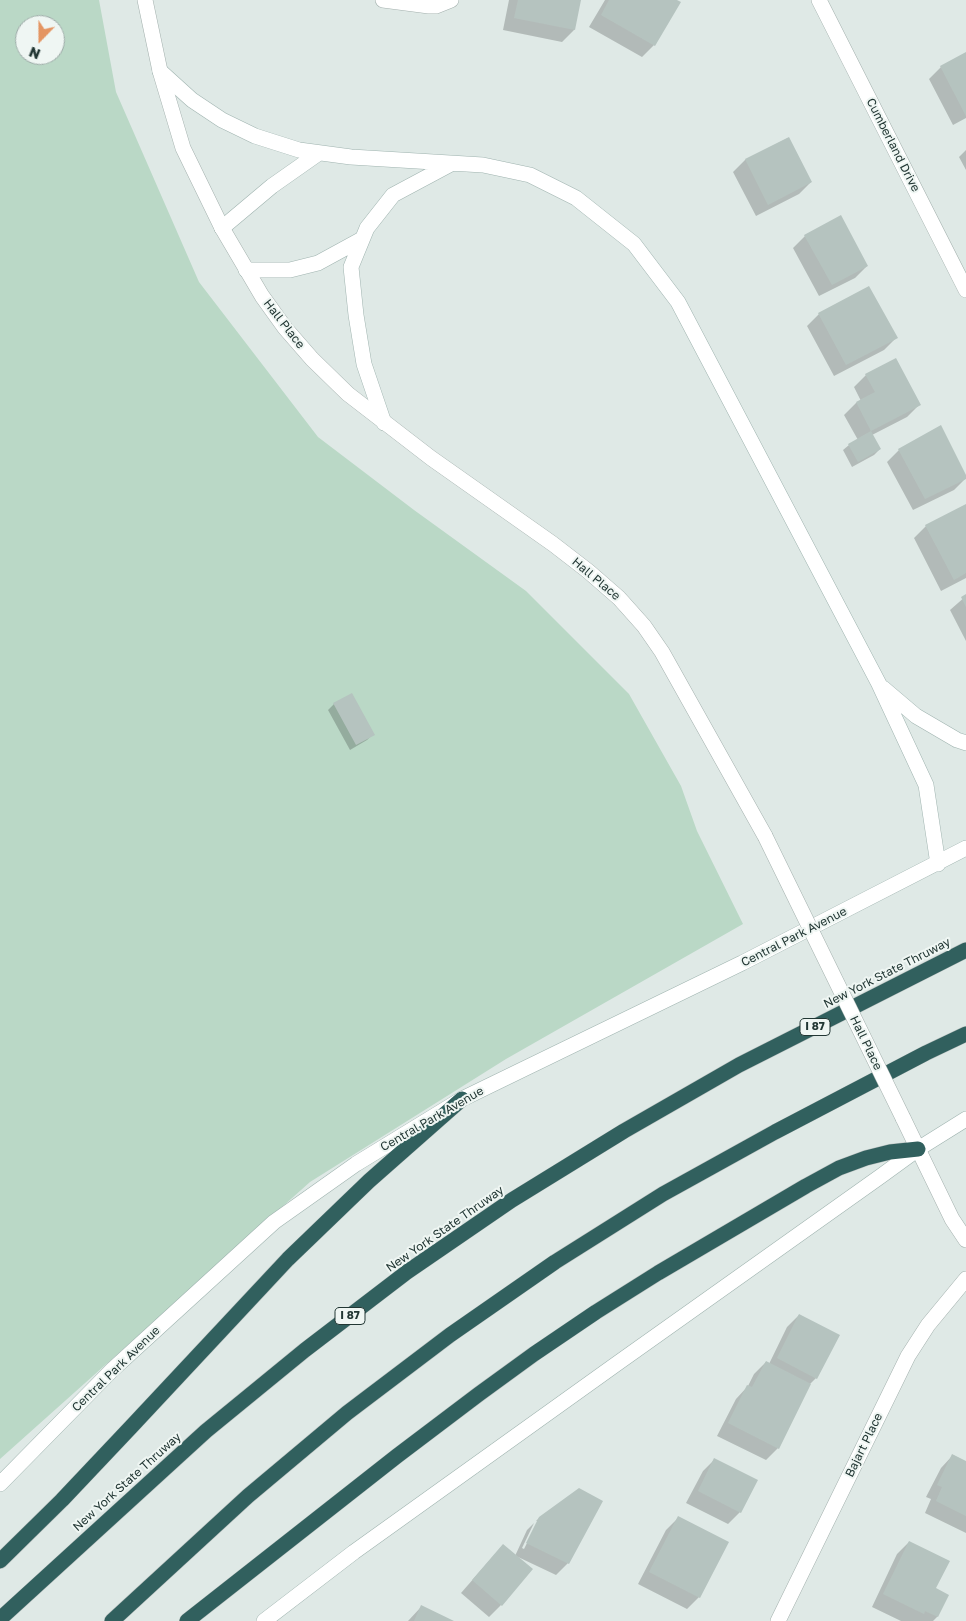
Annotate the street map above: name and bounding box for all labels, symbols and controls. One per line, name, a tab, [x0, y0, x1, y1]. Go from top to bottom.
north arrow	[15, 15, 65, 65]
text: N	[26, 44, 43, 63]
street label: Cumberland Drive	[863, 96, 923, 194]
street label: Hall Place	[260, 296, 308, 352]
street label: Hall Place	[569, 555, 623, 603]
street label: Central Park Avenue	[739, 904, 849, 970]
street label: New York State Thruway	[821, 935, 953, 1011]
street label: Hall Place	[847, 1014, 885, 1072]
road number: I 87	[800, 1019, 830, 1036]
street label: Central Park Avenue	[378, 1084, 486, 1154]
street label: New York State Thruway	[383, 1183, 507, 1275]
road number: I 87	[335, 1308, 365, 1324]
street label: Central Park Avenue	[69, 1323, 163, 1415]
street label: Bajart Place	[842, 1411, 886, 1479]
street label: New York State Thruway	[70, 1430, 184, 1534]

